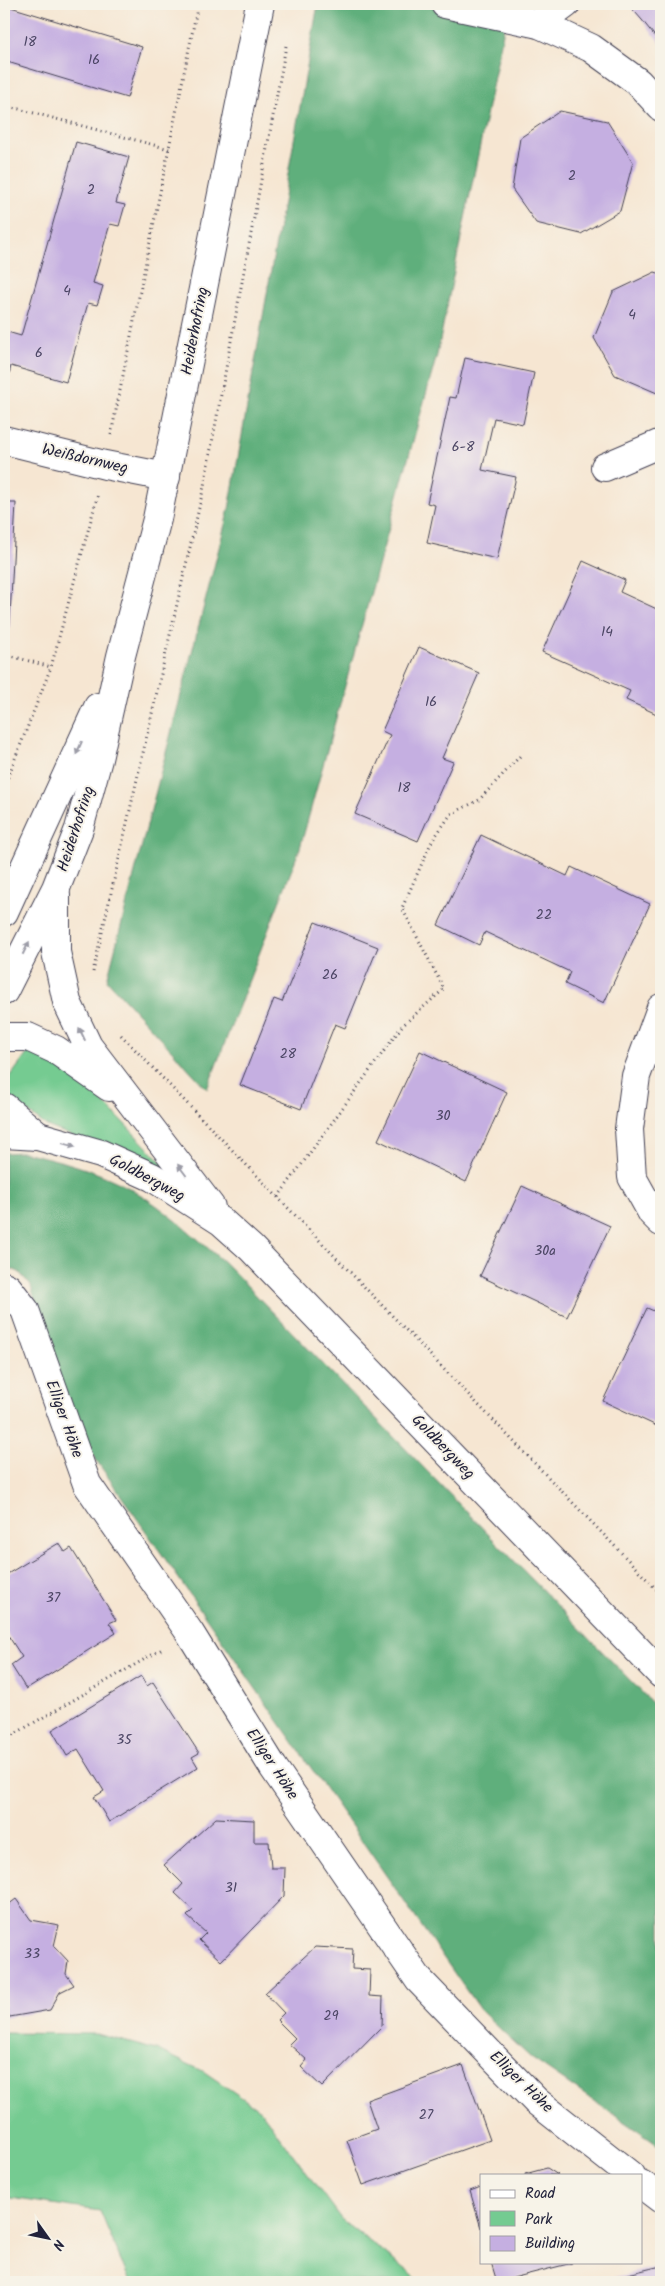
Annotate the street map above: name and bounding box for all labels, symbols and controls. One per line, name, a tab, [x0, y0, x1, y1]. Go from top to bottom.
house number: 18	[24, 31, 37, 53]
house number: 16	[88, 49, 100, 71]
house number: 2	[568, 165, 576, 187]
house number: 2	[87, 179, 95, 201]
house number: 4	[63, 280, 71, 302]
street label: Heiderhofring	[174, 285, 216, 377]
house number: 4	[628, 304, 636, 326]
house number: 6	[35, 342, 43, 364]
house number: 6-8	[452, 436, 475, 458]
street label: Weißdornweg	[40, 437, 130, 481]
house number: 14	[601, 621, 613, 643]
house number: 16	[425, 691, 437, 713]
one-way arrow	[75, 741, 83, 755]
house number: 18	[398, 777, 411, 799]
street label: Heiderhofring	[50, 783, 102, 875]
house number: 22	[536, 904, 552, 926]
one-way arrow	[22, 941, 30, 955]
house number: 26	[322, 964, 338, 986]
one-way arrow	[78, 1027, 86, 1041]
house number: 28	[280, 1043, 297, 1065]
house number: 30	[436, 1105, 451, 1127]
one-way arrow	[61, 1141, 76, 1149]
street label: Goldbergweg	[104, 1147, 190, 1209]
one-way arrow	[177, 1163, 187, 1177]
house number: 30a	[534, 1240, 556, 1262]
street label: Elliger Höhe	[38, 1377, 90, 1461]
street label: Goldbergweg	[405, 1408, 481, 1486]
house number: 37	[46, 1587, 61, 1609]
street label: Elliger Höhe	[239, 1723, 305, 1805]
house number: 35	[116, 1729, 133, 1751]
house number: 31	[225, 1877, 237, 1899]
house number: 33	[24, 1943, 40, 1965]
house number: 29	[324, 2005, 339, 2027]
street label: Elliger Höhe	[483, 2045, 559, 2119]
house number: 27	[419, 2104, 434, 2126]
legend	[480, 2174, 642, 2264]
text: Road	[525, 2182, 556, 2206]
text: Park	[525, 2208, 553, 2232]
north arrow	[22, 2214, 72, 2264]
text: Building	[525, 2232, 575, 2256]
text: N	[46, 2235, 70, 2254]

